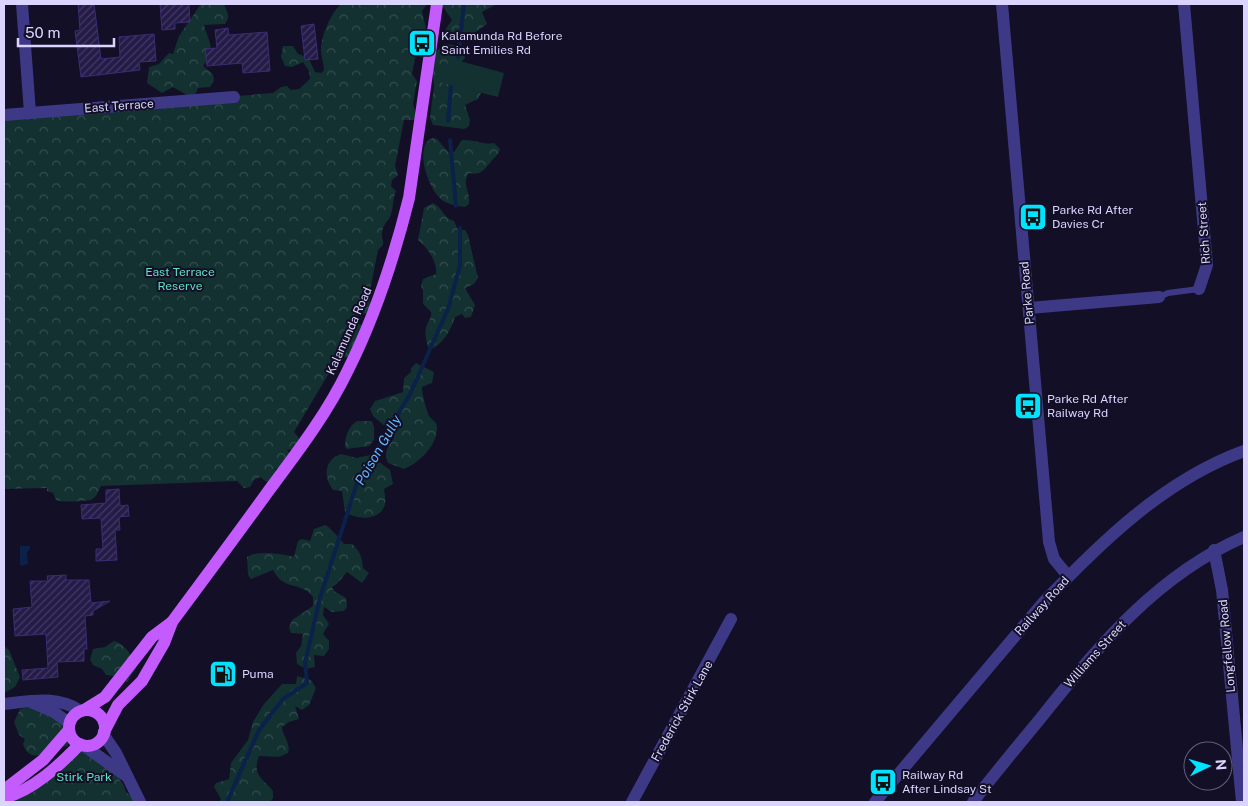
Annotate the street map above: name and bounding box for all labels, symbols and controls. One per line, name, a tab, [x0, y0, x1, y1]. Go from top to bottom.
scale bar	[18, 15, 114, 47]
text: 50 m	[25, 24, 60, 41]
bus stop icon: Kalamunda Rd Before Saint Emilies Rd	[407, 28, 437, 58]
place label: Kalamunda Rd Before Saint Emilies Rd	[441, 29, 563, 57]
street label: East Terrace	[84, 97, 154, 115]
street label: Rich Street	[1195, 201, 1213, 265]
bus stop icon: Parke Rd After Davies Cr	[1018, 202, 1048, 232]
place label: Parke Rd After Davies Cr	[1052, 203, 1134, 231]
street label: Parke Road	[1017, 261, 1037, 325]
park label: East Terrace Reserve	[145, 265, 215, 293]
street label: Kalamunda Road	[323, 285, 375, 377]
bus stop icon: Parke Rd After Railway Rd	[1013, 391, 1043, 421]
place label: Parke Rd After Railway Rd	[1047, 392, 1129, 420]
water label: Poison Gully	[352, 412, 405, 488]
street label: Railway Road	[1012, 574, 1072, 638]
street label: Longfellow Road	[1216, 599, 1238, 693]
street label: Williams Street	[1061, 617, 1129, 690]
street label: Frederick Stirk Lane	[648, 658, 716, 764]
fuel station icon: Puma	[208, 659, 238, 689]
place label: Puma	[242, 667, 274, 681]
north arrow	[1183, 741, 1233, 791]
text: N	[1213, 759, 1229, 771]
bus stop icon: Railway Rd After Lindsay St	[868, 767, 898, 797]
place label: Railway Rd After Lindsay St	[902, 768, 992, 796]
park label: Stirk Park	[56, 770, 112, 784]

